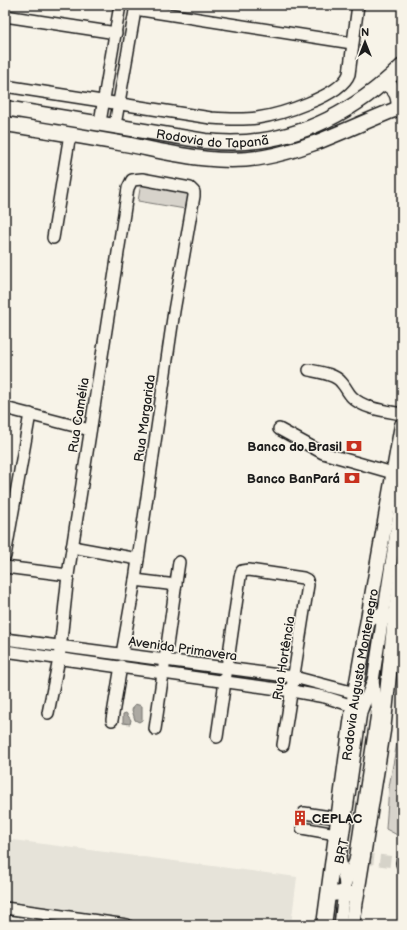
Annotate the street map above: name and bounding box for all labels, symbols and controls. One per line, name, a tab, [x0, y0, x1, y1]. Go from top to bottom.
north arrow	[345, 22, 385, 62]
text: N	[361, 26, 369, 39]
street label: Rodovia do Tapanã	[155, 126, 270, 152]
street label: Rua Margarida	[131, 374, 159, 463]
street label: Rua Camélia	[65, 376, 93, 454]
bank icon: Banco do Brasil	[345, 437, 363, 455]
place label: Banco do Brasil	[247, 439, 342, 455]
bank icon: Banco BanPará	[343, 469, 361, 487]
place label: Banco BanPará	[247, 471, 340, 487]
street label: Rodovia Augusto Montenegro	[339, 587, 382, 762]
street label: Rua Hortência	[269, 615, 299, 701]
street label: Avenida Primavera	[127, 633, 238, 665]
building icon: CEPLAC	[291, 809, 309, 827]
place label: CEPLAC	[312, 811, 362, 827]
street label: BRT	[331, 837, 353, 866]

